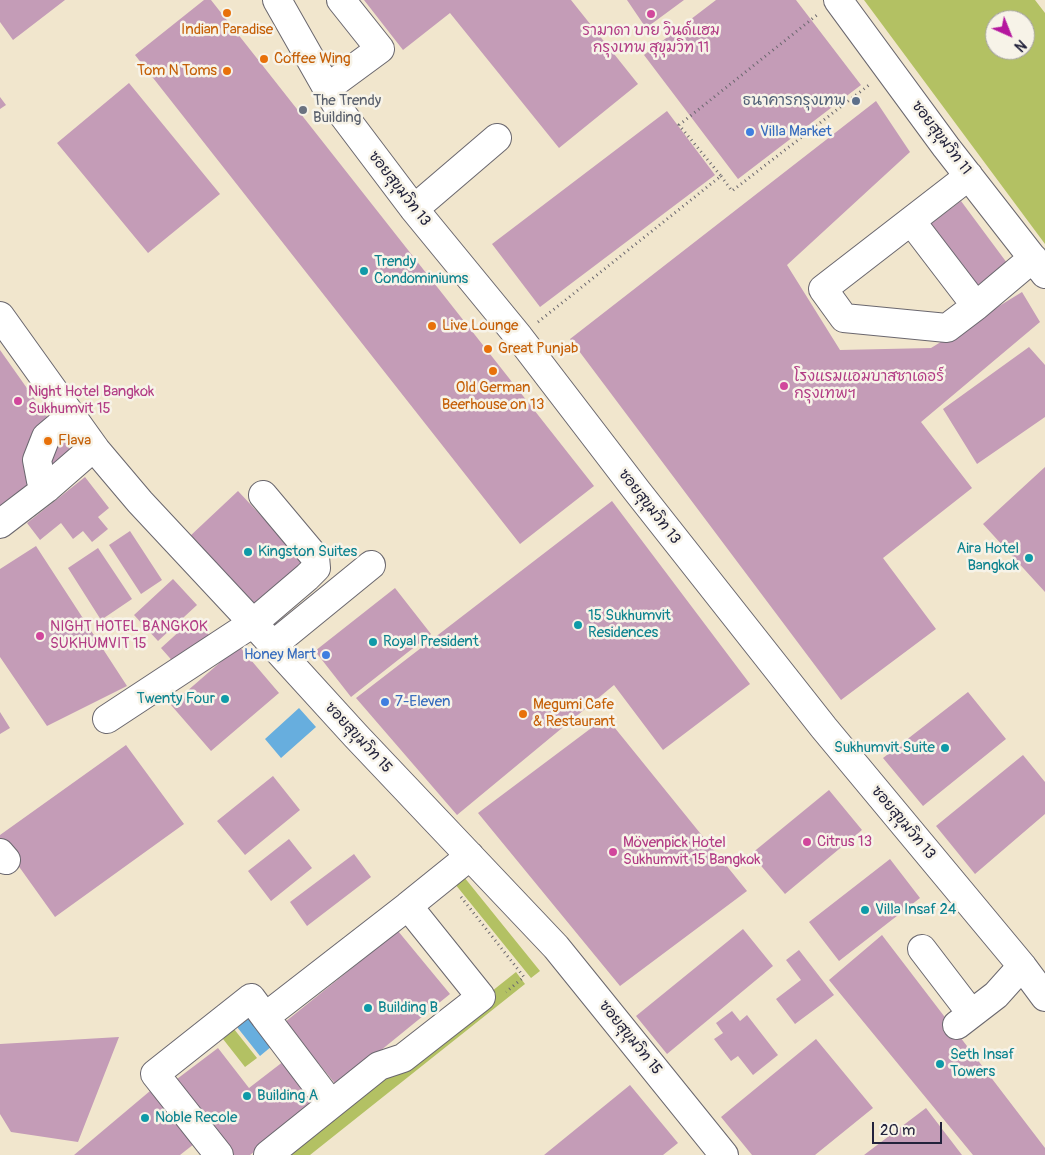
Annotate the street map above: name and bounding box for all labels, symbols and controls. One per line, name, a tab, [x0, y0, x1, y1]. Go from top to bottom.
marker: Indian Paradise	[221, 7, 233, 19]
marker: รามาดา บาย วินด์แฮม กรุงเทพ สุขุมวิท 11	[645, 8, 657, 20]
north arrow	[985, 10, 1035, 60]
place label: Indian Paradise	[181, 21, 273, 39]
place label: รามาดา บาย วินด์แฮม กรุงเทพ สุขุมวิท 11	[582, 22, 720, 57]
text: N	[1011, 36, 1029, 55]
place label: Coffee Wing	[274, 50, 351, 68]
marker: Coffee Wing	[258, 53, 270, 65]
place label: Tom N Toms	[137, 62, 217, 80]
marker: Tom N Toms	[221, 65, 233, 77]
place label: The Trendy Building	[313, 92, 381, 127]
place label: ธนาคารกรุงเทพ	[743, 92, 846, 110]
marker: ธนาคารกรุงเทพ	[850, 95, 862, 107]
street label: ซอยสุขุมวิท 11	[907, 97, 975, 179]
marker: The Trendy Building	[297, 104, 309, 116]
place label: Villa Market	[760, 123, 832, 141]
marker: Villa Market	[744, 126, 756, 138]
street label: ซอยสุขุมวิท 13	[364, 148, 434, 230]
place label: Trendy Condominiums	[374, 253, 468, 288]
marker: Trendy Condominiums	[358, 265, 370, 277]
place label: Live Lounge	[442, 317, 518, 335]
marker: Live Lounge	[426, 320, 438, 332]
place label: Great Punjab	[498, 340, 578, 358]
marker: Great Punjab	[482, 343, 494, 355]
marker: Old German Beerhouse on 13	[487, 365, 499, 377]
place label: โรงแรมแอมบาสซาเดอร์ กรุงเทพฯ	[794, 368, 944, 403]
place label: Old German Beerhouse on 13	[442, 379, 544, 414]
marker: โรงแรมแอมบาสซาเดอร์ กรุงเทพฯ	[778, 380, 790, 392]
place label: Night Hotel Bangkok Sukhumvit 15	[28, 383, 154, 418]
marker: Night Hotel Bangkok Sukhumvit 15	[12, 395, 24, 407]
place label: Flava	[58, 432, 91, 450]
marker: Flava	[42, 435, 54, 447]
street label: ซอยสุขุมวิท 13	[614, 466, 684, 548]
place label: Aira Hotel Bangkok	[956, 540, 1019, 575]
place label: Kingston Suites	[258, 543, 357, 561]
marker: Kingston Suites	[242, 546, 254, 558]
marker: Aira Hotel Bangkok	[1023, 552, 1035, 564]
place label: 15 Sukhumvit Residences	[588, 607, 671, 642]
place label: NIGHT HOTEL BANGKOK SUKHUMVIT 15	[50, 618, 208, 653]
marker: 15 Sukhumvit Residences	[572, 619, 584, 631]
marker: NIGHT HOTEL BANGKOK SUKHUMVIT 15	[34, 630, 46, 642]
place label: Royal President	[383, 633, 479, 651]
marker: Royal President	[367, 636, 379, 648]
place label: Honey Mart	[244, 646, 316, 664]
marker: Honey Mart	[320, 649, 332, 661]
place label: Twenty Four	[137, 690, 215, 708]
marker: Twenty Four	[219, 693, 231, 705]
place label: 7-Eleven	[395, 693, 450, 711]
marker: 7-Eleven	[379, 696, 391, 708]
place label: Megumi Cafe & Restaurant	[533, 696, 615, 731]
street label: ซอยสุขุมวิท 15	[321, 699, 395, 777]
marker: Megumi Cafe & Restaurant	[517, 708, 529, 720]
place label: Sukhumvit Suite	[834, 739, 935, 757]
marker: Sukhumvit Suite	[939, 742, 951, 754]
street label: ซอยสุขุมวิท 13	[867, 783, 939, 863]
place label: Citrus 13	[817, 833, 872, 851]
place label: Mövenpick Hotel Sukhumvit 15 Bangkok	[623, 834, 761, 869]
marker: Citrus 13	[801, 836, 813, 848]
marker: Mövenpick Hotel Sukhumvit 15 Bangkok	[607, 846, 619, 858]
place label: Villa Insaf 24	[875, 901, 957, 919]
marker: Villa Insaf 24	[859, 904, 871, 916]
street label: ซอยสุขุมวิท 15	[595, 997, 665, 1079]
place label: Building B	[378, 999, 438, 1017]
marker: Building B	[362, 1002, 374, 1014]
place label: Seth Insaf Towers	[950, 1046, 1015, 1081]
marker: Seth Insaf Towers	[934, 1058, 946, 1070]
place label: Building A	[257, 1087, 318, 1105]
marker: Building A	[241, 1090, 253, 1102]
place label: Noble Recole	[155, 1109, 237, 1127]
marker: Noble Recole	[139, 1112, 151, 1124]
scale bar	[875, 1112, 945, 1144]
text: 20 m	[880, 1121, 915, 1140]

